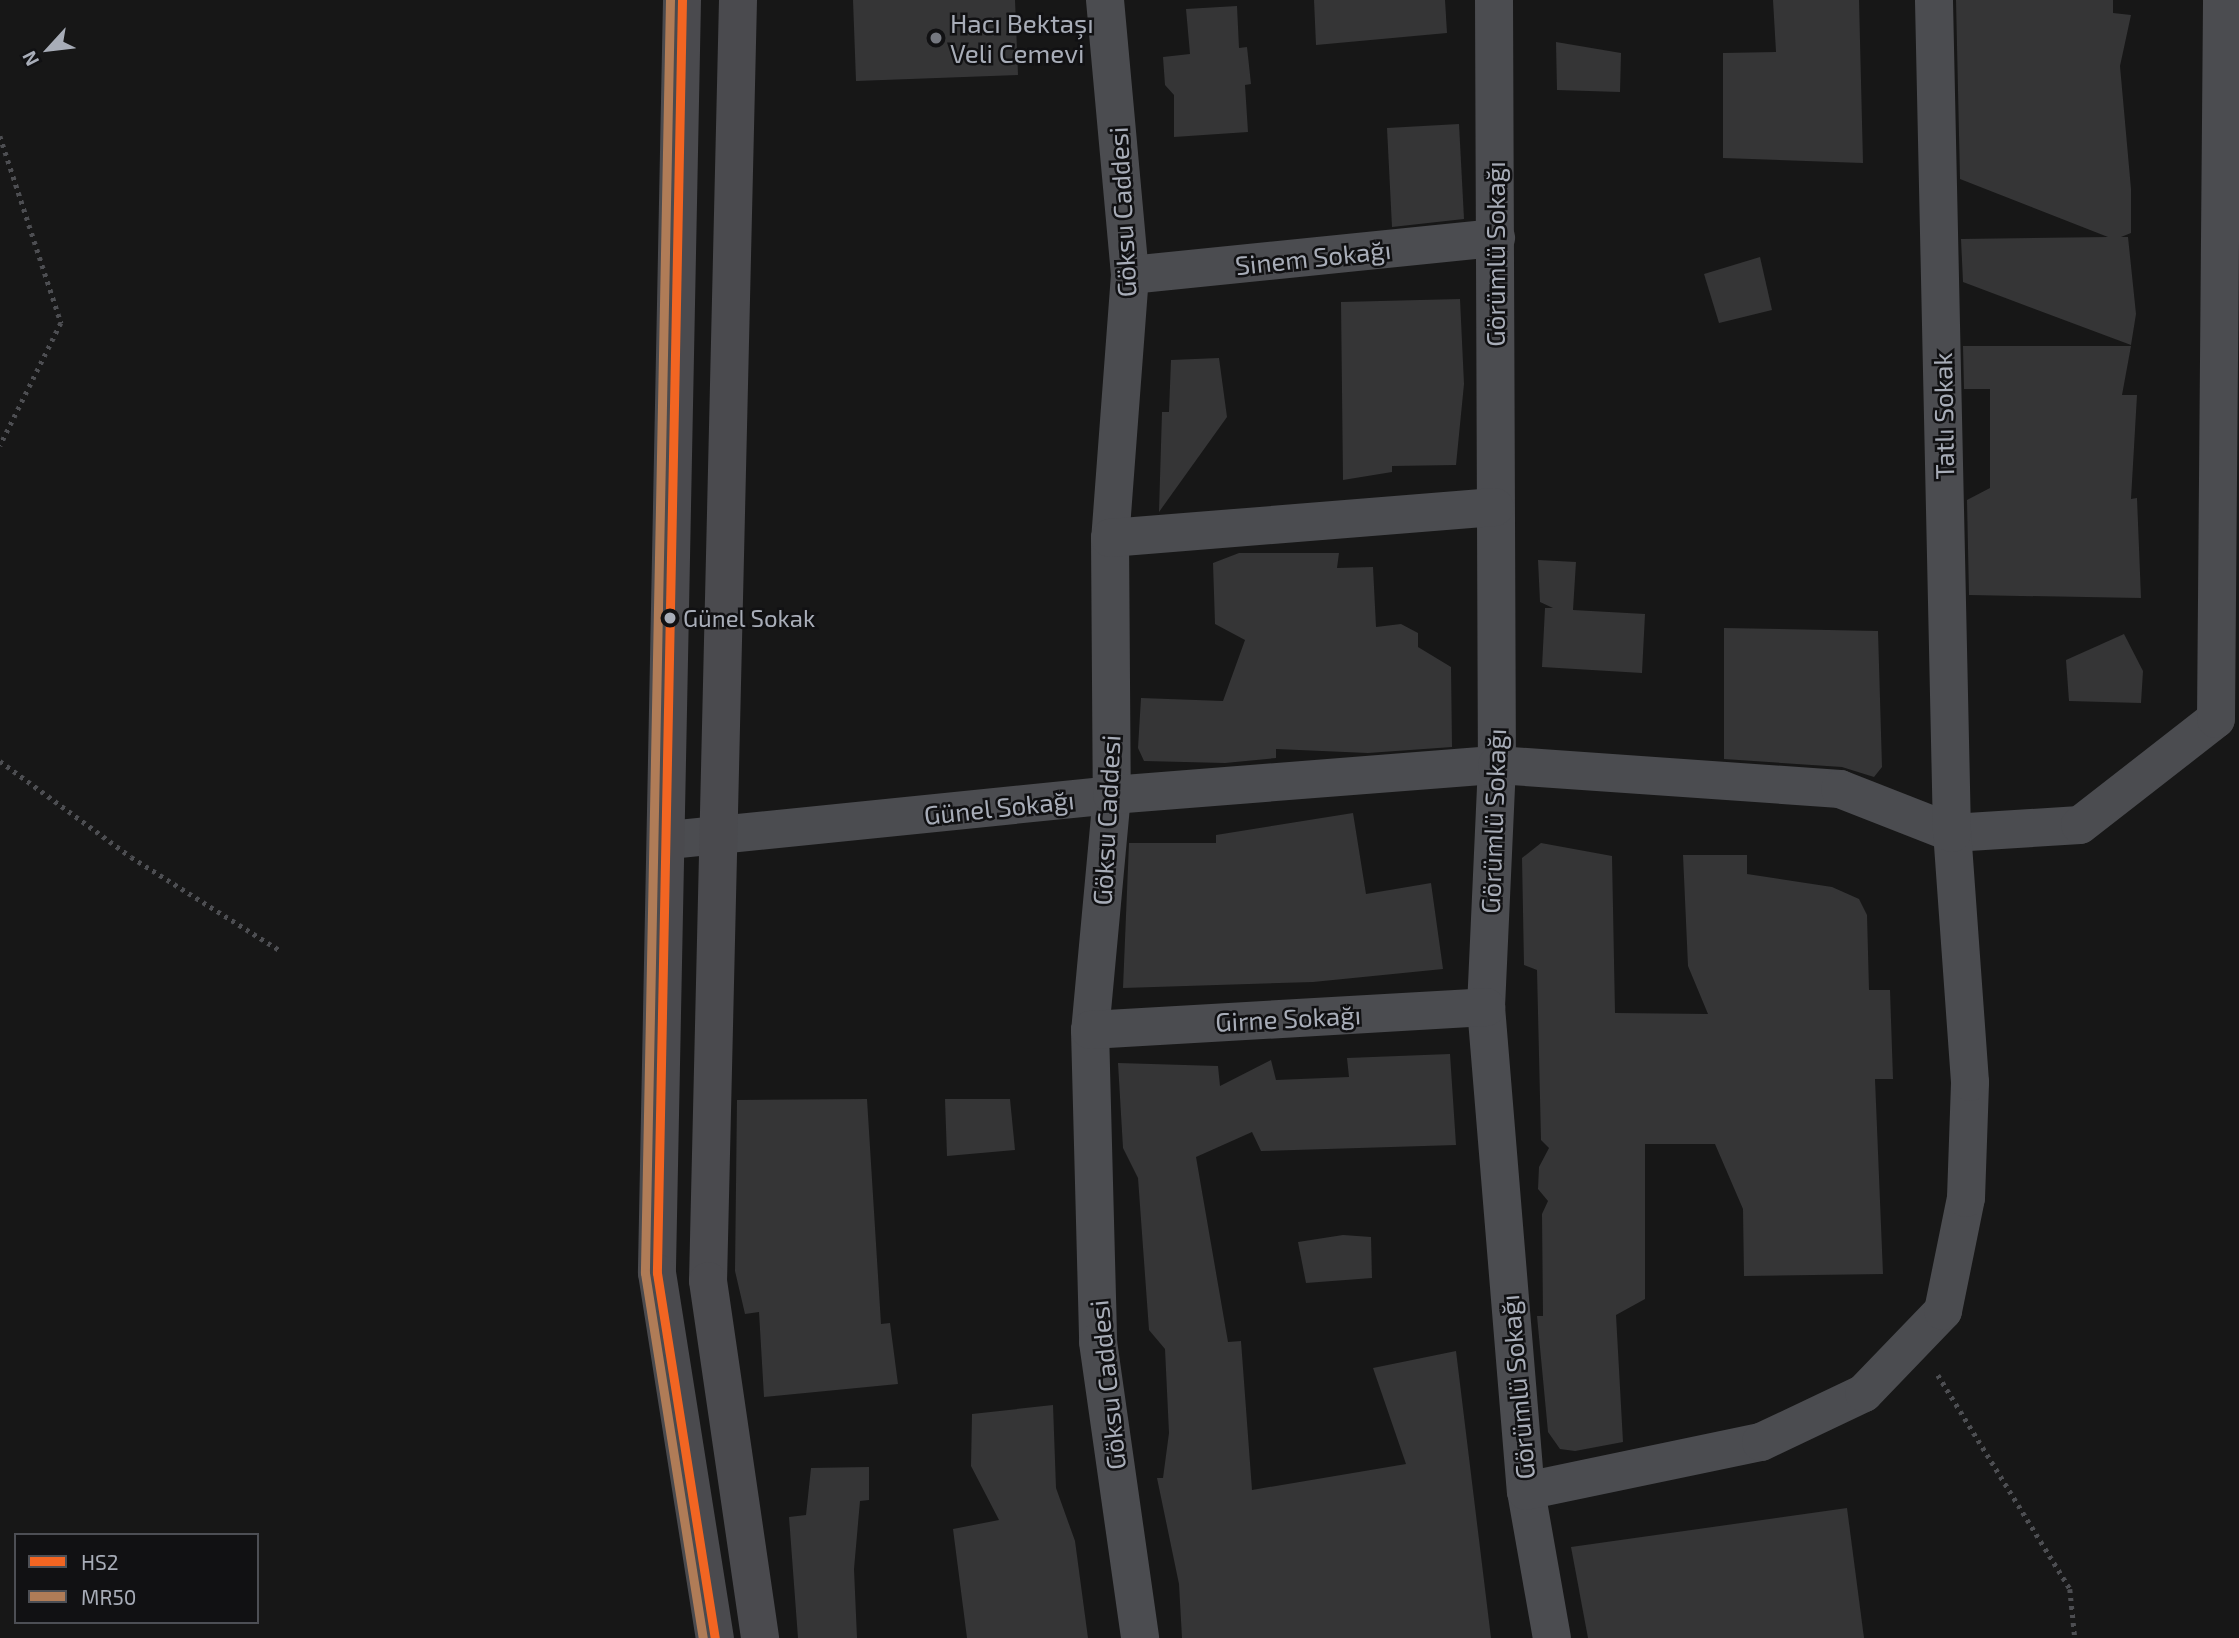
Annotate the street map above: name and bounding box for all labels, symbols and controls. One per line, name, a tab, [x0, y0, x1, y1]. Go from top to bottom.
place label: Hacı Bektaşı Veli Cemevi	[950, 7, 1094, 68]
north arrow	[14, 14, 84, 84]
marker: Hacı Bektaşı Veli Cemevi	[928, 30, 944, 46]
text: N	[16, 47, 43, 70]
street label: Göksu Caddesi	[1102, 126, 1142, 298]
street label: Görümlü Sokağı	[1479, 161, 1511, 347]
street label: Sinem Sokağı	[1234, 233, 1392, 281]
street label: Tatlı Sokak	[1926, 352, 1960, 480]
place label: Günel Sokak	[683, 604, 816, 632]
marker: Günel Sokak	[663, 611, 677, 625]
street label: Görümlü Sokağı	[1474, 728, 1512, 914]
street label: Göksu Caddesi	[1086, 734, 1126, 906]
street label: Günel Sokağı	[922, 784, 1076, 830]
street label: Girne Sokağı	[1214, 999, 1362, 1037]
street label: Görümlü Sokağı	[1493, 1293, 1541, 1481]
street label: Göksu Caddesi	[1083, 1299, 1131, 1471]
legend	[14, 1533, 259, 1624]
text: HS2	[81, 1549, 119, 1574]
text: MR50	[81, 1584, 136, 1609]

